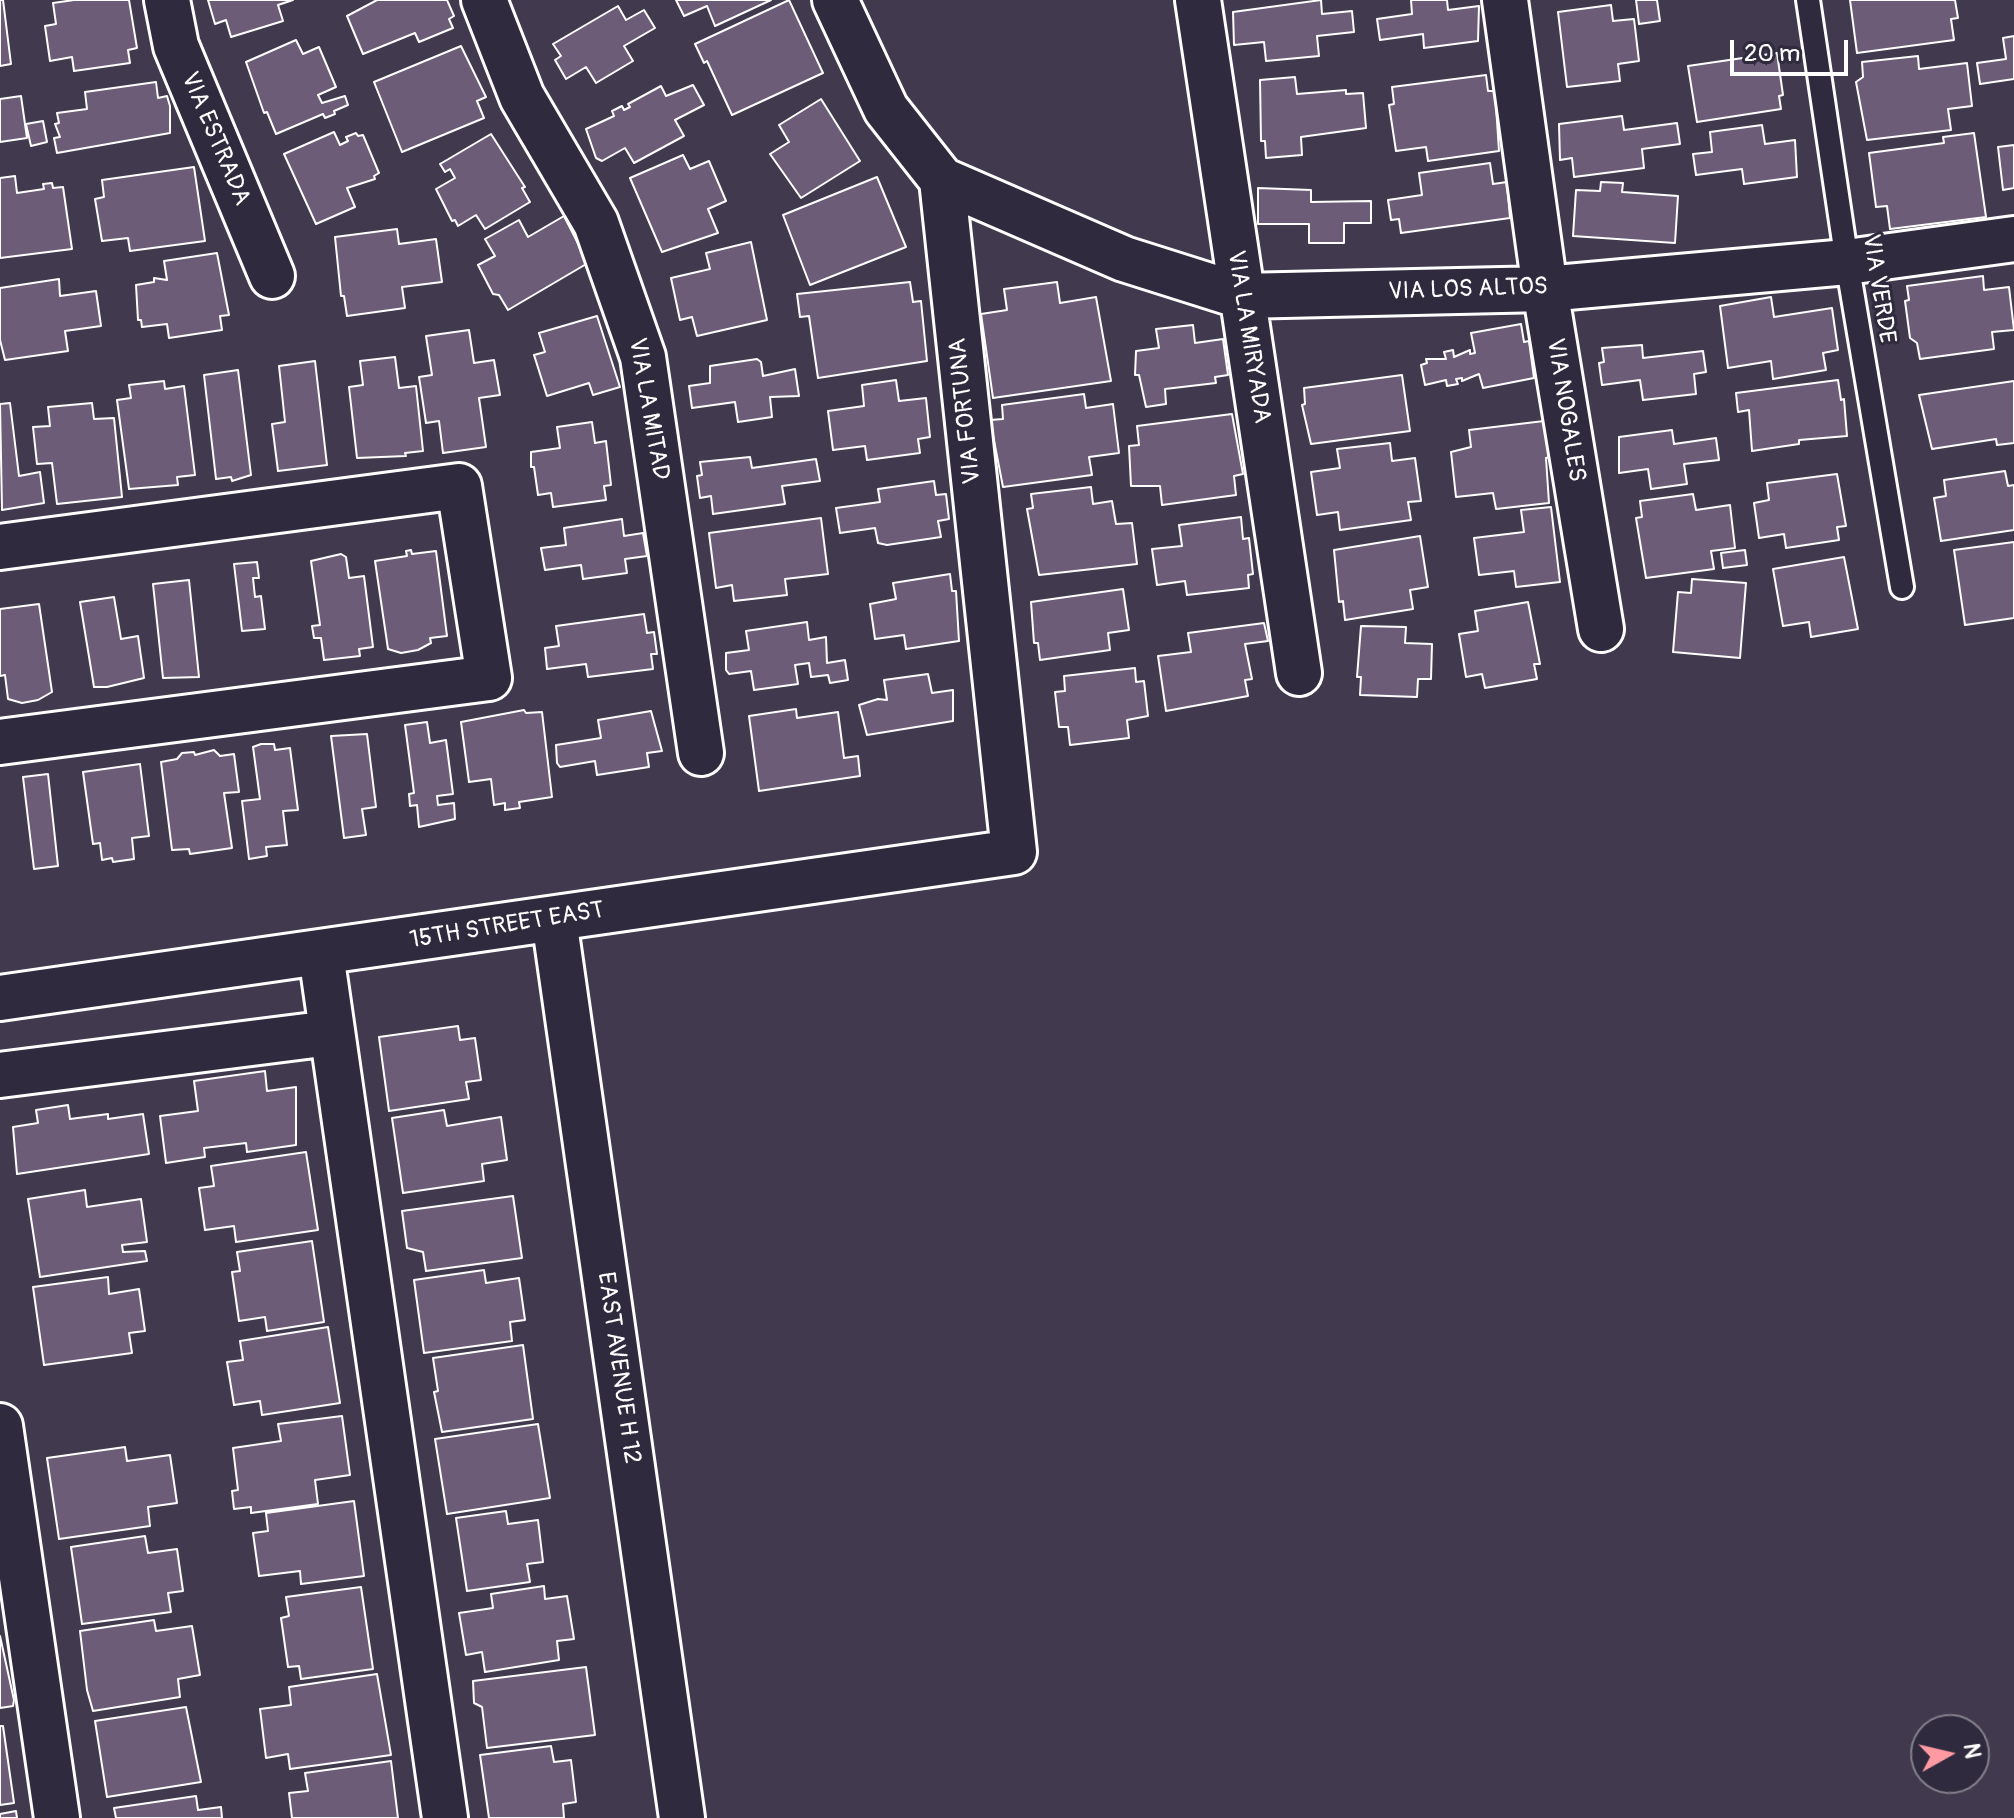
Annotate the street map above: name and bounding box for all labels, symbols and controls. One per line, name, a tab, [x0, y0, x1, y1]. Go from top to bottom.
scale bar	[1734, 24, 1852, 74]
text: 20 m	[1744, 39, 1800, 68]
street label: VIA ESTRADA	[174, 68, 256, 210]
street label: VIA VERDE	[1855, 232, 1901, 346]
street label: VIA LA MIRYADA	[1220, 249, 1276, 425]
street label: VIA LOS ALTOS	[1388, 273, 1548, 307]
street label: VIA LA MITAD	[621, 336, 675, 482]
street label: VIA NOGALES	[1539, 336, 1591, 484]
street label: VIA FORTUNA	[944, 337, 988, 485]
street label: 15TH STREET EAST	[408, 896, 606, 956]
street label: EAST AVENUE H 12	[590, 1270, 646, 1466]
north arrow	[1910, 1714, 1990, 1794]
text: N	[1957, 1742, 1987, 1760]

